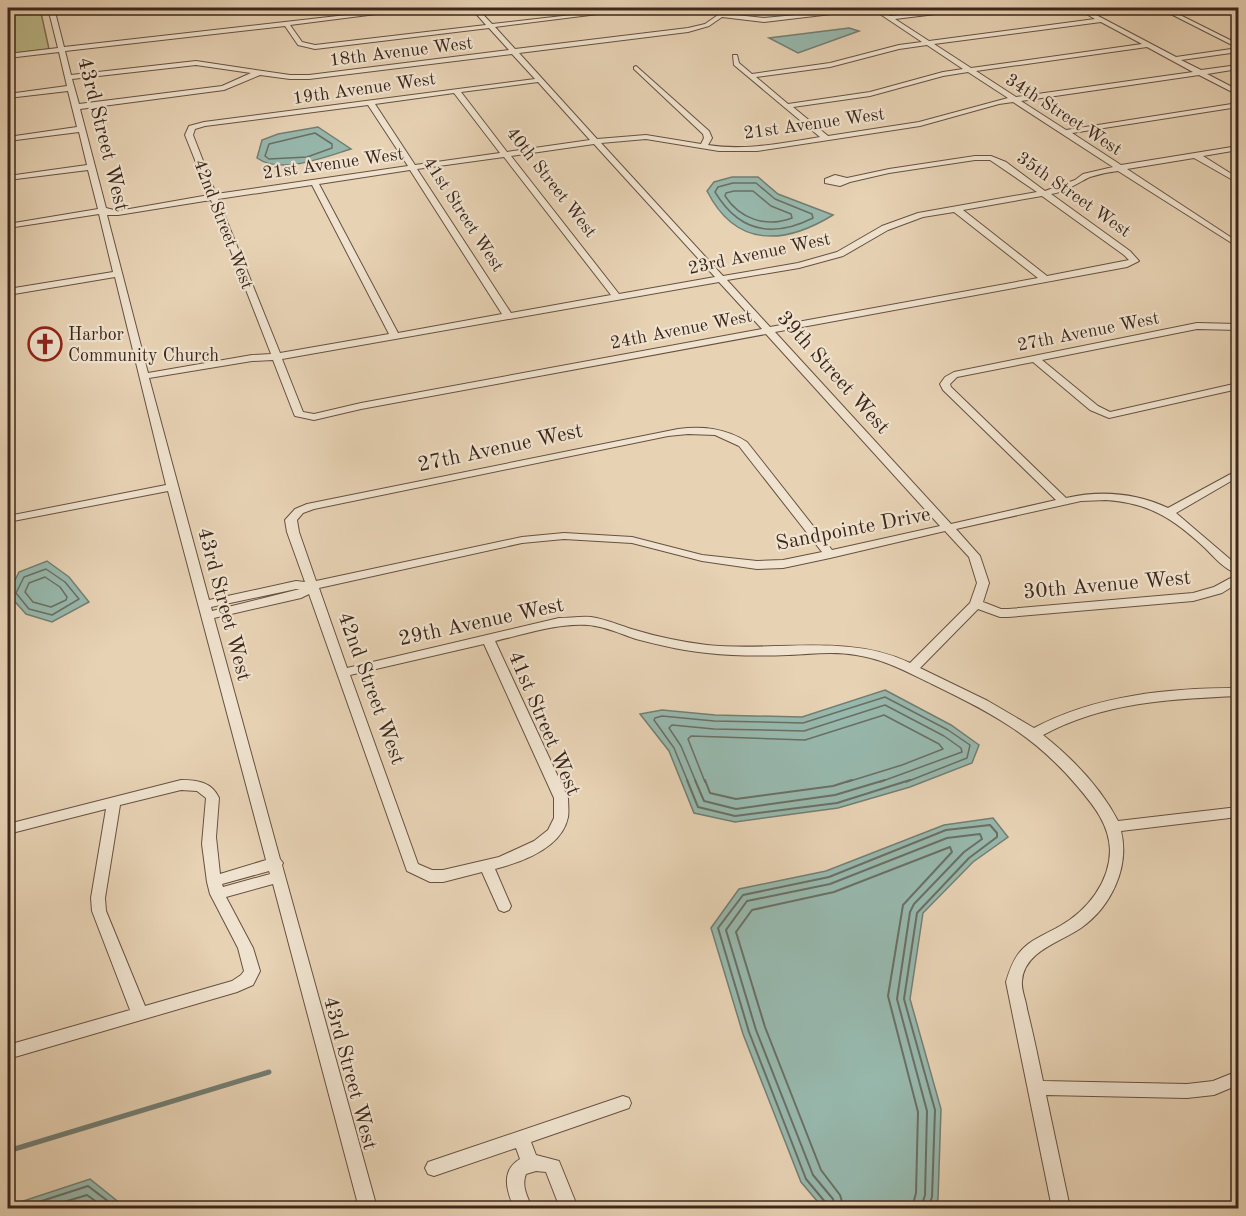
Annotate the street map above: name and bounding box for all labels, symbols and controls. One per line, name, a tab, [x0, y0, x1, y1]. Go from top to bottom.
street label: 18th Avenue West	[329, 34, 474, 70]
street label: 43rd Street West	[73, 55, 132, 214]
street label: 19th Avenue West	[292, 70, 437, 108]
street label: 34th Street West	[1002, 71, 1125, 159]
street label: 21st Avenue West	[743, 105, 886, 143]
street label: 40th Street West	[503, 124, 600, 241]
street label: 21st Avenue West	[262, 145, 405, 183]
street label: 35th Street West	[1013, 149, 1134, 241]
street label: 41st Street West	[419, 154, 507, 275]
street label: 42nd Street West	[190, 157, 256, 292]
street label: 23rd Avenue West	[687, 230, 832, 278]
street label: 24th Avenue West	[609, 307, 754, 353]
street label: 39th Street West	[773, 308, 893, 438]
street label: 27th Avenue West	[1016, 309, 1161, 355]
church icon: Harbor Community Church	[27, 326, 63, 362]
place label: Harbor Community Church	[68, 326, 219, 365]
street label: 27th Avenue West	[416, 421, 585, 476]
street label: Sandpointe Drive	[774, 504, 933, 555]
street label: 43rd Street West	[193, 525, 254, 683]
street label: 30th Avenue West	[1022, 568, 1192, 603]
street label: 29th Avenue West	[397, 595, 566, 650]
street label: 42nd Street West	[333, 609, 408, 768]
street label: 41st Street West	[504, 648, 584, 799]
street label: 43rd Street West	[319, 994, 380, 1152]

